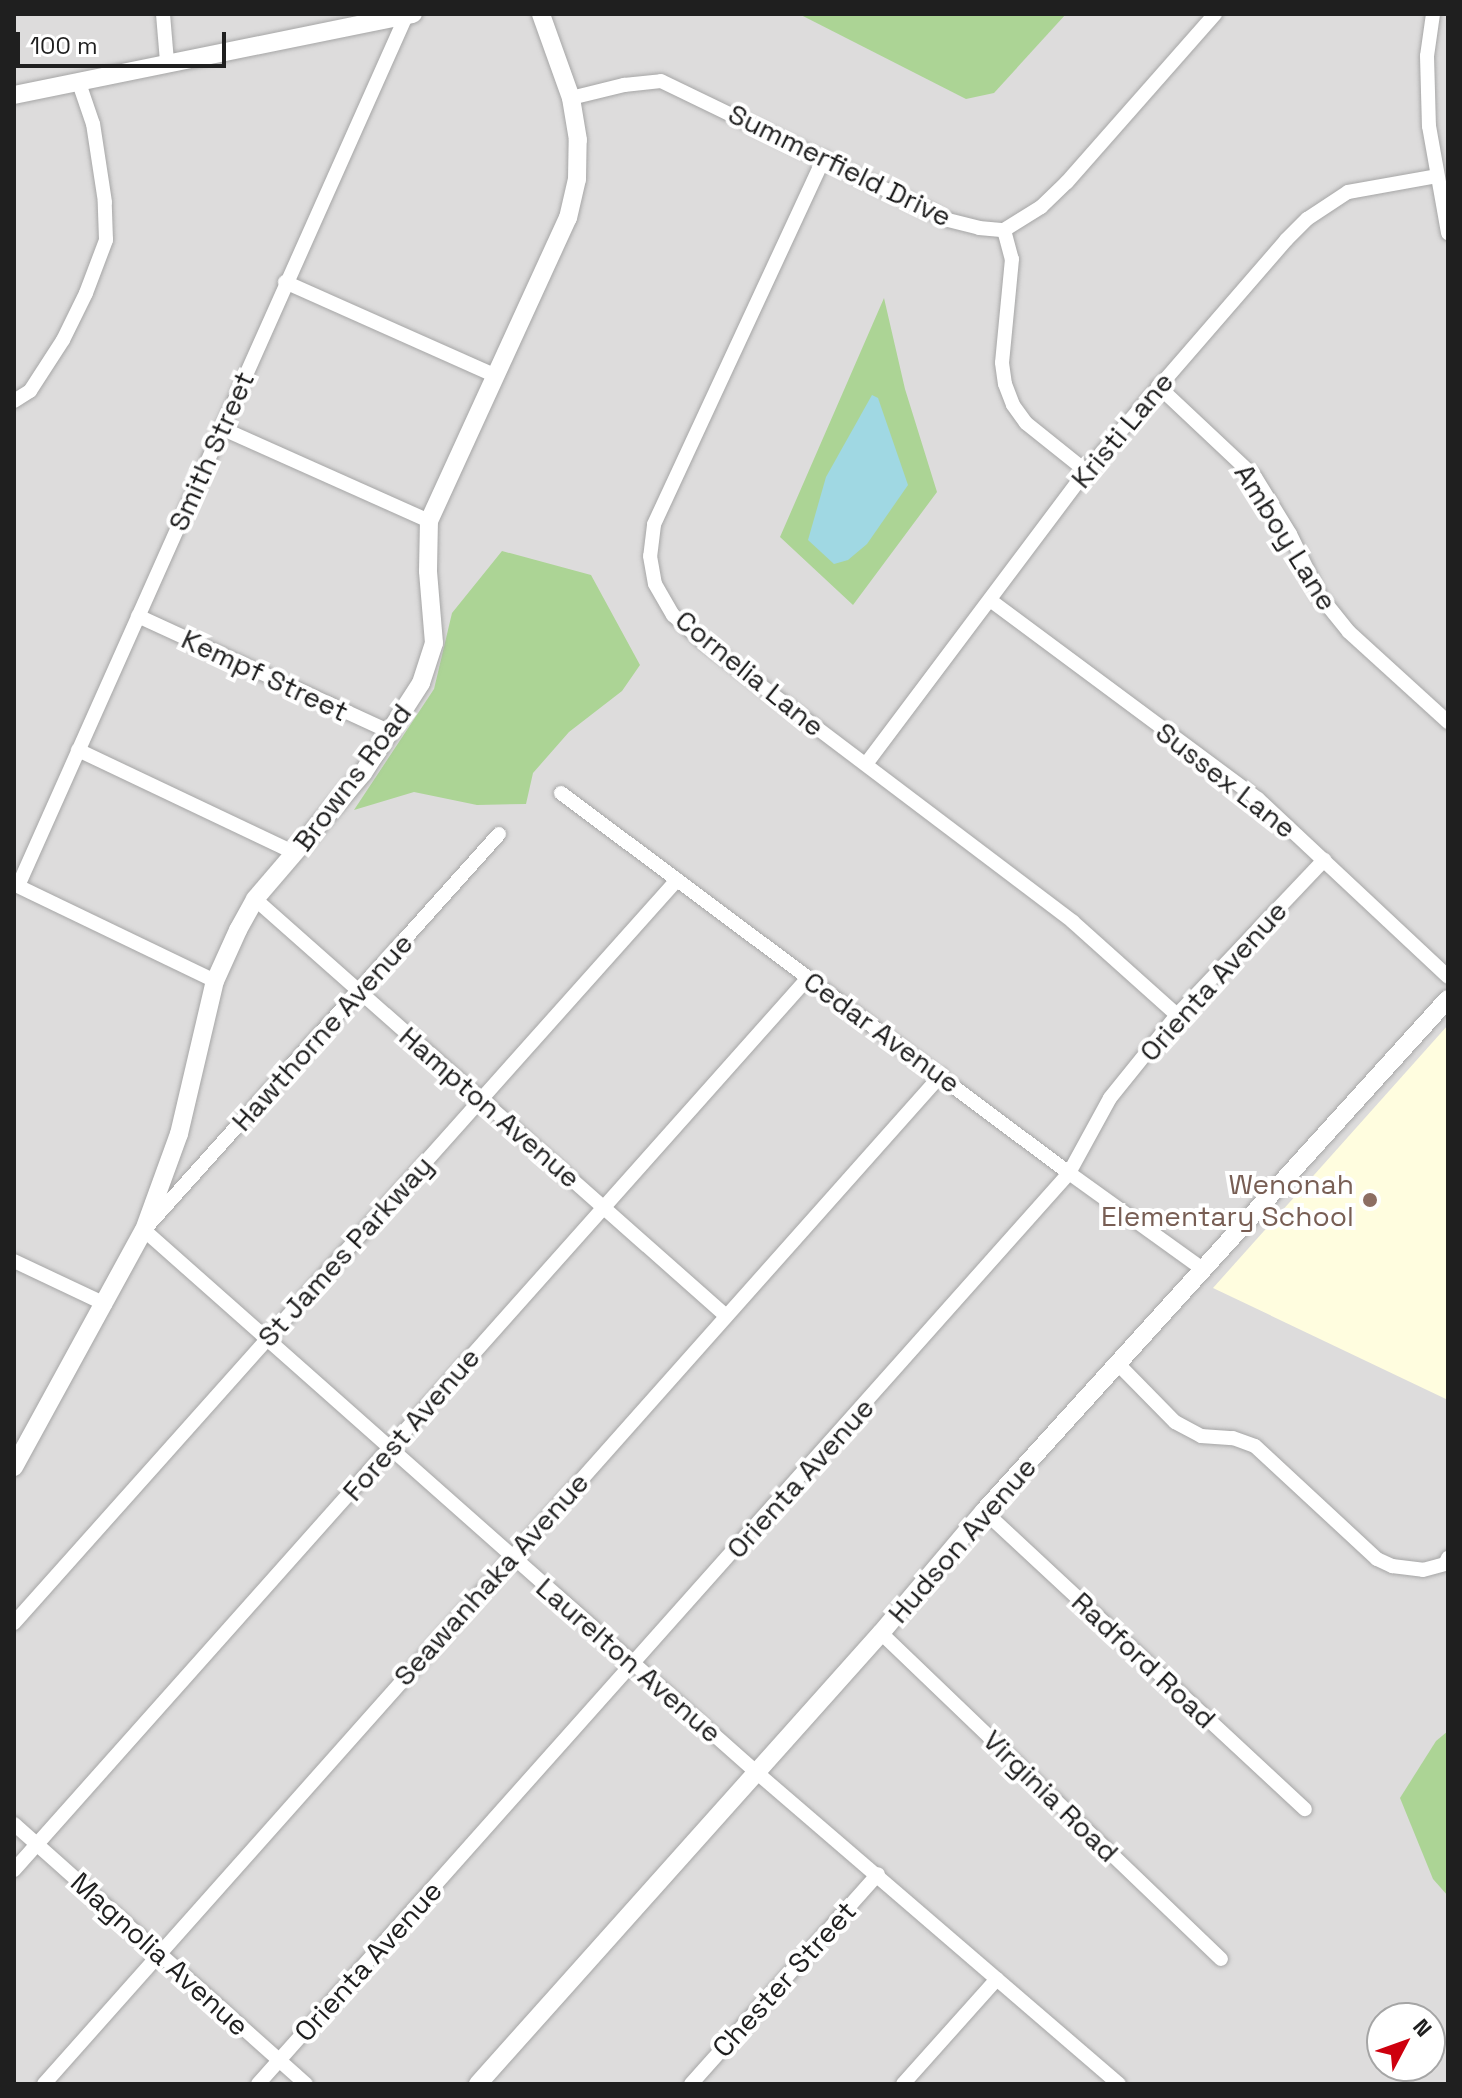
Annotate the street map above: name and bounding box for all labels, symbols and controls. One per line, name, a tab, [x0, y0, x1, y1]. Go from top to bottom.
scale bar	[20, 16, 230, 66]
text: 100 m	[30, 30, 98, 61]
street label: Summerfield Drive	[723, 96, 957, 234]
street label: Kristi Lane	[1064, 365, 1180, 495]
street label: Smith Street	[161, 366, 261, 536]
street label: Amboy Lane	[1228, 457, 1344, 617]
street label: Cornelia Lane	[669, 603, 831, 743]
street label: Kempf Street	[176, 622, 354, 728]
street label: Browns Road	[286, 697, 418, 857]
street label: Sussex Lane	[1149, 715, 1303, 845]
street label: Orienta Avenue	[1132, 894, 1294, 1068]
street label: Hawthorne Avenue	[224, 926, 420, 1138]
street label: Cedar Avenue	[797, 964, 967, 1100]
street label: Hampton Avenue	[393, 1019, 587, 1195]
street label: St James Parkway	[250, 1149, 440, 1353]
place label: Wenonah Elementary School	[1101, 1167, 1354, 1233]
marker: Wenonah Elementary School	[1361, 1191, 1379, 1209]
street label: Forest Avenue	[335, 1340, 487, 1508]
street label: Orienta Avenue	[719, 1391, 881, 1565]
street label: Hudson Avenue	[881, 1450, 1043, 1630]
street label: Seawanhaka Avenue	[386, 1465, 596, 1693]
street label: Laurelton Avenue	[529, 1570, 729, 1750]
street label: Radford Road	[1065, 1585, 1223, 1735]
street label: Virginia Road	[976, 1723, 1126, 1869]
street label: Magnolia Avenue	[64, 1865, 256, 2043]
street label: Orienta Avenue	[287, 1874, 449, 2048]
street label: Chester Street	[705, 1894, 863, 2064]
north arrow	[1366, 2002, 1446, 2082]
text: N	[1407, 2013, 1438, 2042]

